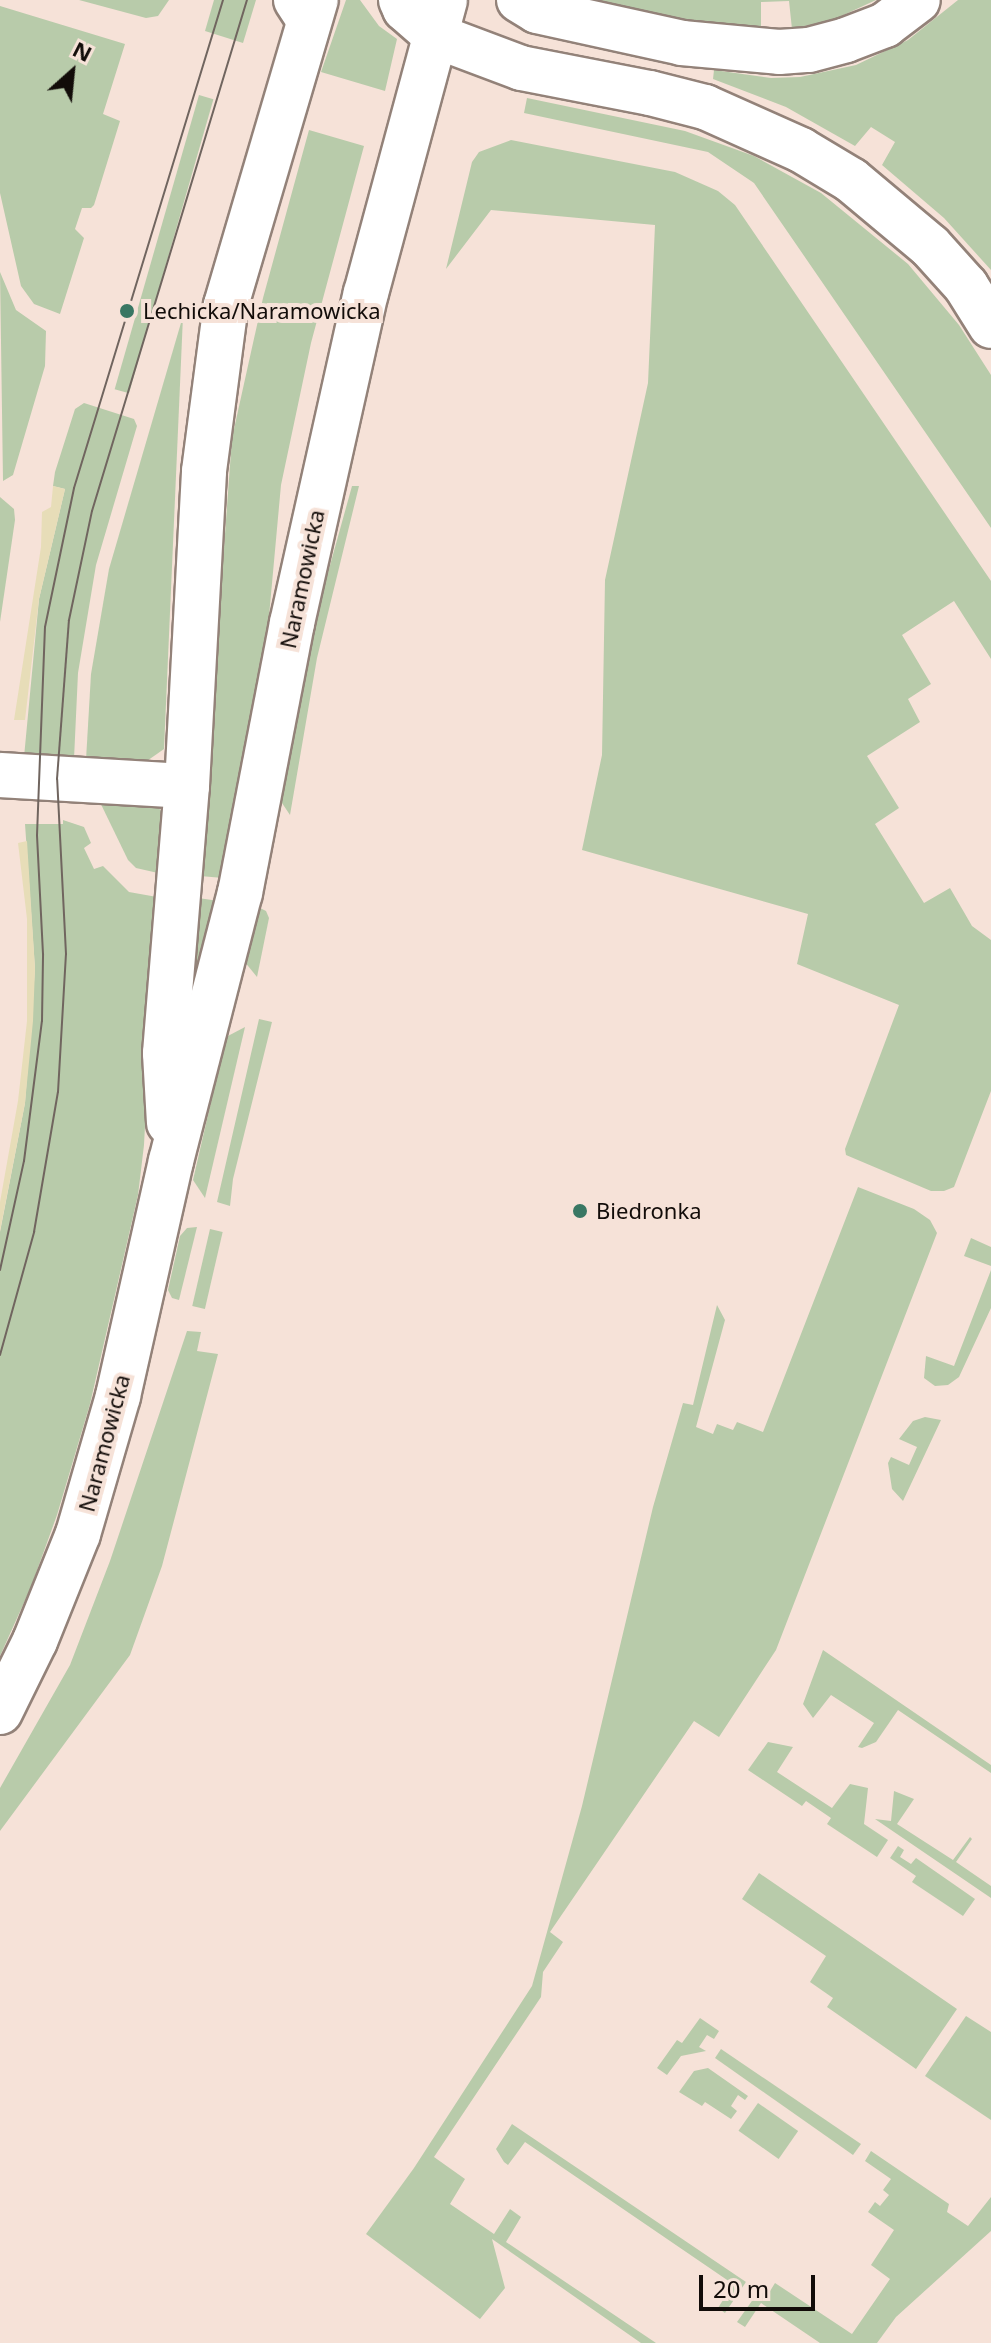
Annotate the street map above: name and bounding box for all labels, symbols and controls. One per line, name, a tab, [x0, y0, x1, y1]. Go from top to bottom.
north arrow	[32, 32, 112, 112]
text: N	[68, 33, 98, 68]
place label: Lechicka/Naramowicka	[143, 298, 381, 324]
marker: Lechicka/Naramowicka	[118, 302, 136, 320]
street label: Naramowicka	[274, 507, 330, 651]
place label: Biedronka	[596, 1198, 702, 1224]
marker: Biedronka	[571, 1202, 589, 1220]
street label: Naramowicka	[73, 1371, 135, 1515]
scale bar	[703, 2259, 819, 2309]
text: 20 m	[713, 2272, 769, 2305]

